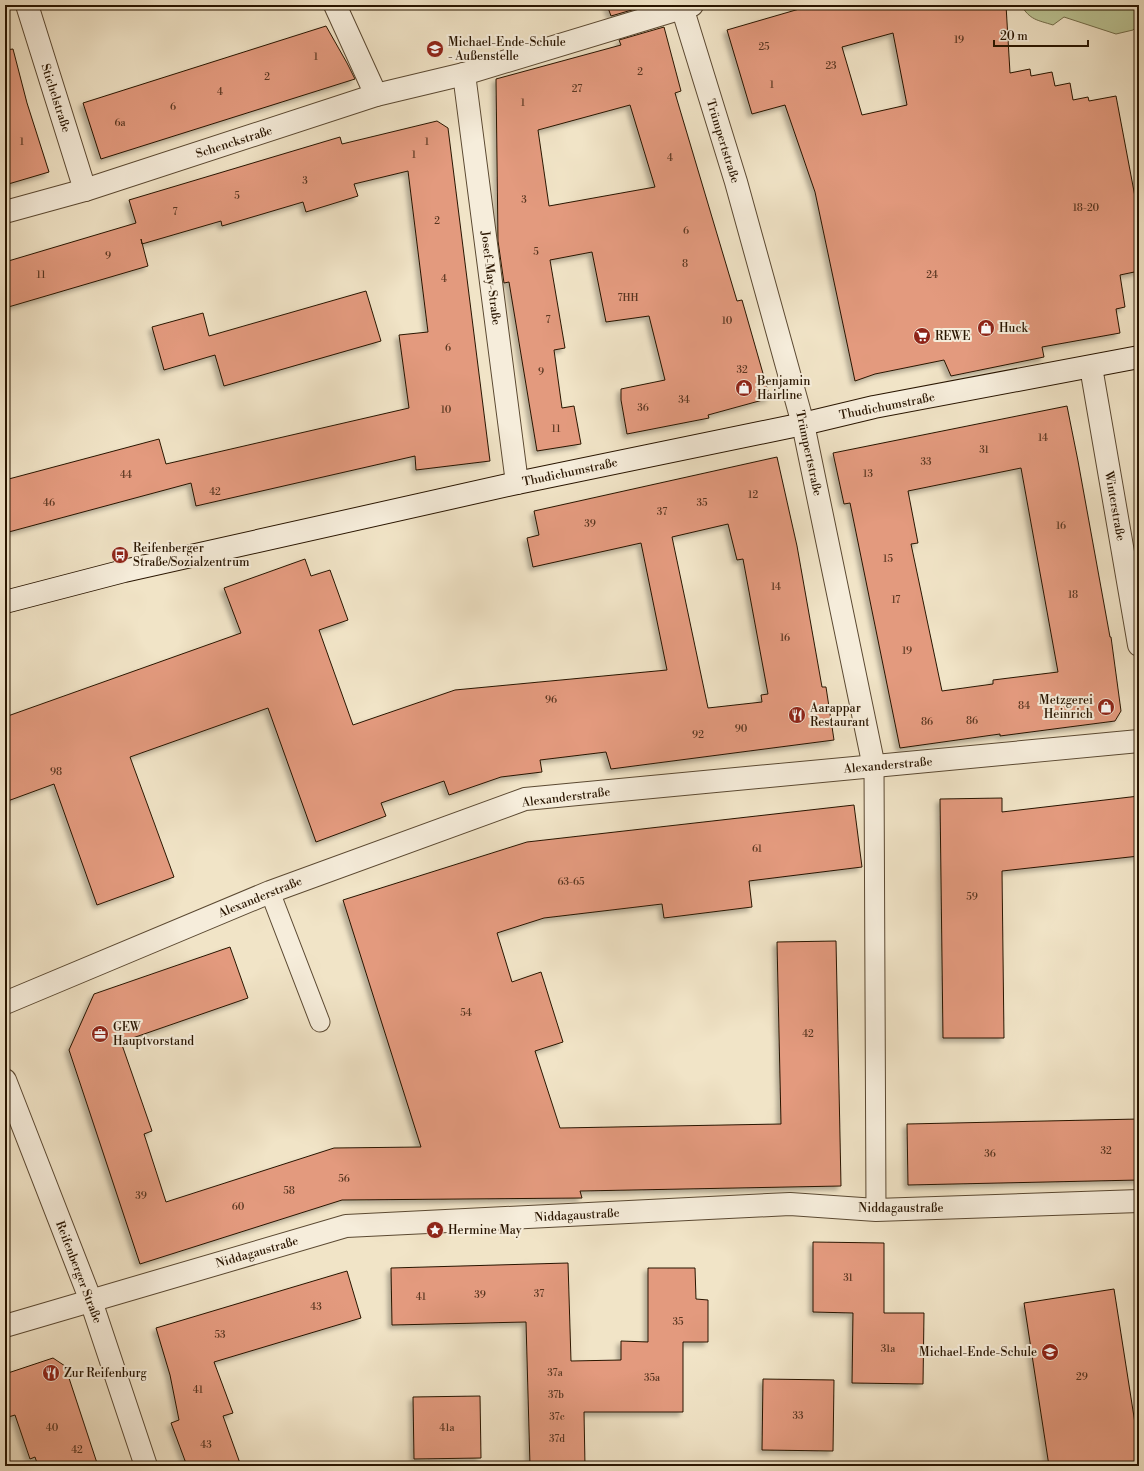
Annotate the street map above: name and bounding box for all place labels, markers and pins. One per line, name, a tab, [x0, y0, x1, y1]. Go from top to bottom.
place label: Michael-Ende-Schule - Außenstelle	[448, 35, 566, 64]
school or university icon: Michael-Ende-Schule - Außenstelle	[425, 39, 445, 59]
shop icon: Huck	[976, 318, 996, 338]
place label: Huck	[999, 321, 1029, 336]
supermarket icon: REWE	[912, 326, 932, 346]
place label: REWE	[935, 329, 970, 344]
place label: Benjamin Hairline	[756, 374, 810, 403]
shop icon: Benjamin Hairline	[734, 378, 754, 398]
place label: Reifenberger Straße/Sozialzentrum	[133, 541, 250, 570]
bus stop icon: Reifenberger Straße/Sozialzentrum	[110, 545, 130, 565]
place label: Metzgerei Heinrich	[1039, 693, 1093, 722]
shop icon: Metzgerei Heinrich	[1096, 697, 1116, 717]
place label: Aarappar Restaurant	[809, 701, 870, 730]
restaurant icon: Aarappar Restaurant	[787, 705, 807, 725]
place label: GEW Hauptvorstand	[113, 1020, 194, 1049]
office icon: GEW Hauptvorstand	[90, 1024, 110, 1044]
place icon: Hermine May	[425, 1220, 445, 1240]
place label: Hermine May	[448, 1223, 522, 1238]
school or university icon: Michael-Ende-Schule	[1040, 1342, 1060, 1362]
place label: Michael-Ende-Schule	[919, 1345, 1037, 1360]
restaurant icon: Zur Reifenburg	[41, 1363, 61, 1383]
place label: Zur Reifenburg	[64, 1366, 148, 1381]

